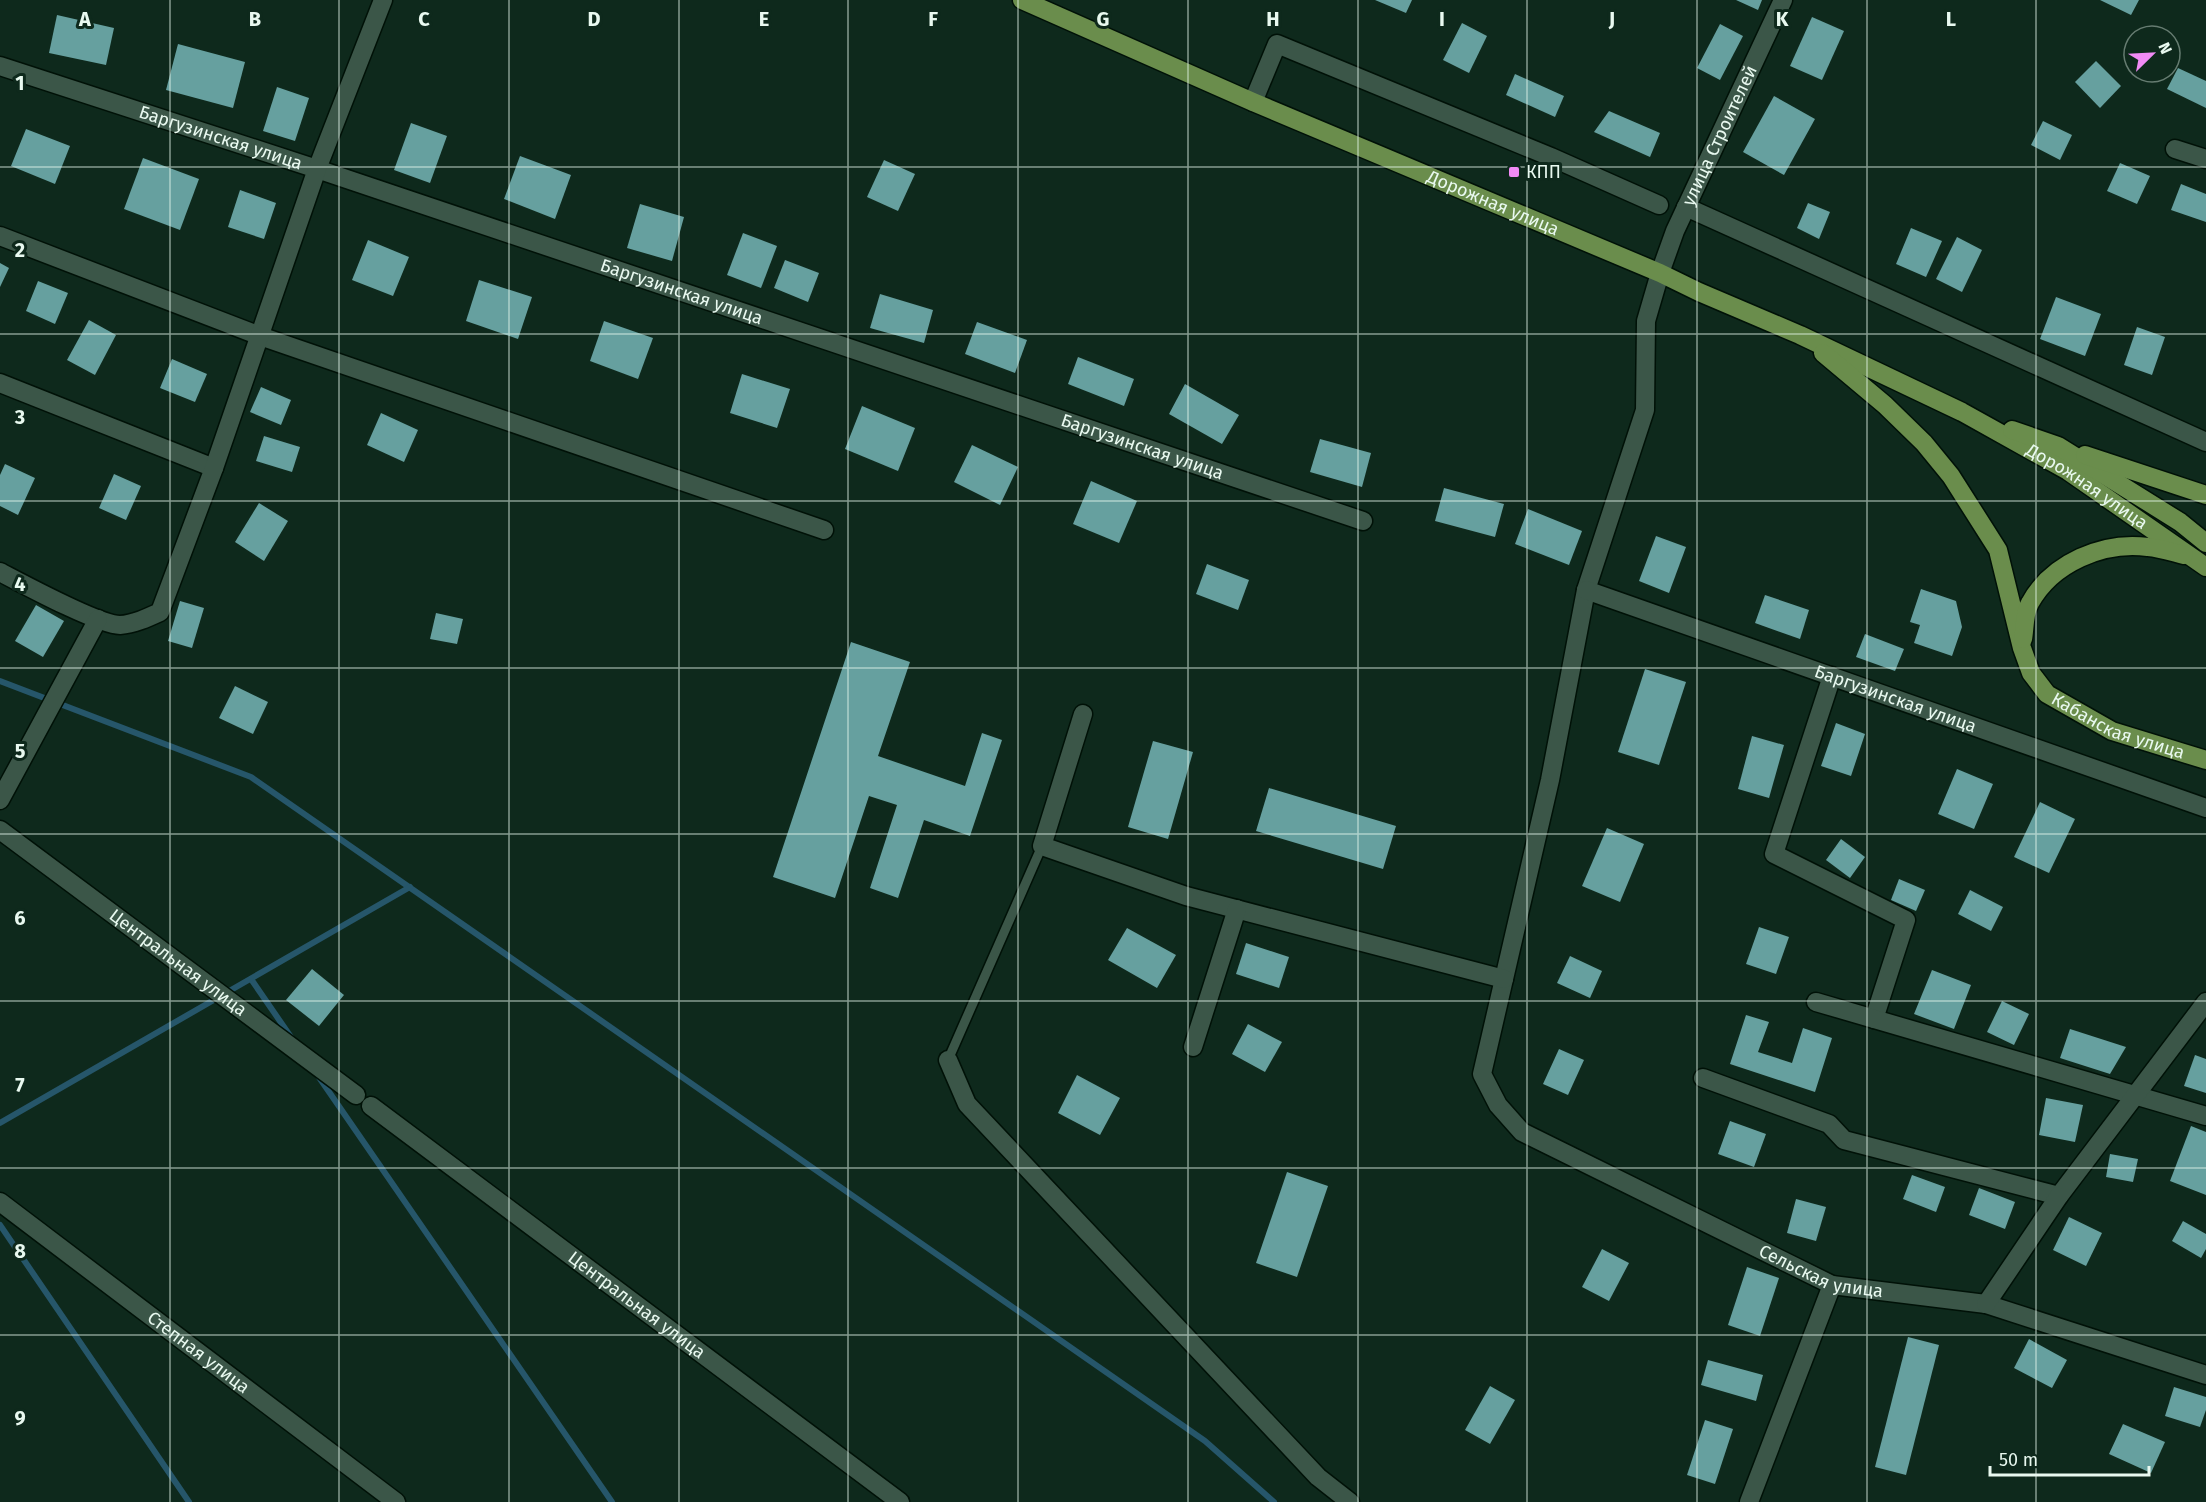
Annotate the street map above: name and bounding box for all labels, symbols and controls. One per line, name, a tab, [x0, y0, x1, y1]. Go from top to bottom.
text: A	[78, 7, 92, 31]
text: B	[249, 7, 261, 31]
text: C	[418, 7, 430, 31]
text: D	[587, 7, 601, 31]
text: E	[759, 7, 769, 31]
text: F	[928, 7, 938, 31]
text: G	[1097, 7, 1109, 31]
text: H	[1266, 7, 1280, 31]
text: I	[1439, 7, 1445, 31]
text: J	[1608, 7, 1615, 31]
text: K	[1776, 7, 1789, 31]
text: L	[1946, 7, 1956, 31]
north arrow	[2122, 24, 2182, 84]
text: N	[2154, 39, 2176, 57]
street label: улица Строителей	[1677, 62, 1762, 209]
text: 1	[15, 71, 25, 95]
street label: Баргузинская улица	[136, 101, 305, 174]
place label: КПП	[1526, 161, 1561, 183]
street label: Дорожная улица	[1423, 165, 1562, 240]
marker: КПП	[1507, 165, 1521, 179]
text: 2	[15, 238, 25, 262]
street label: Баргузинская улица	[597, 254, 766, 329]
text: 3	[14, 405, 25, 429]
street label: Баргузинская улица	[1058, 409, 1226, 484]
street label: Дорожная улица	[2021, 438, 2152, 534]
text: 4	[14, 572, 26, 596]
street label: Баргузинская улица	[1811, 660, 1979, 737]
street label: Кабанская улица	[2047, 688, 2187, 764]
text: 5	[15, 739, 26, 763]
street label: Центральная улица	[105, 904, 251, 1021]
text: 6	[14, 906, 26, 930]
text: 7	[15, 1073, 25, 1097]
text: 8	[14, 1239, 26, 1263]
street label: Сельская улица	[1755, 1240, 1884, 1302]
street label: Центральная улица	[564, 1246, 710, 1363]
street label: Степная улица	[143, 1307, 254, 1398]
text: 9	[14, 1406, 26, 1430]
scale bar	[1990, 1439, 2149, 1477]
text: 50 m	[1999, 1449, 2038, 1471]

